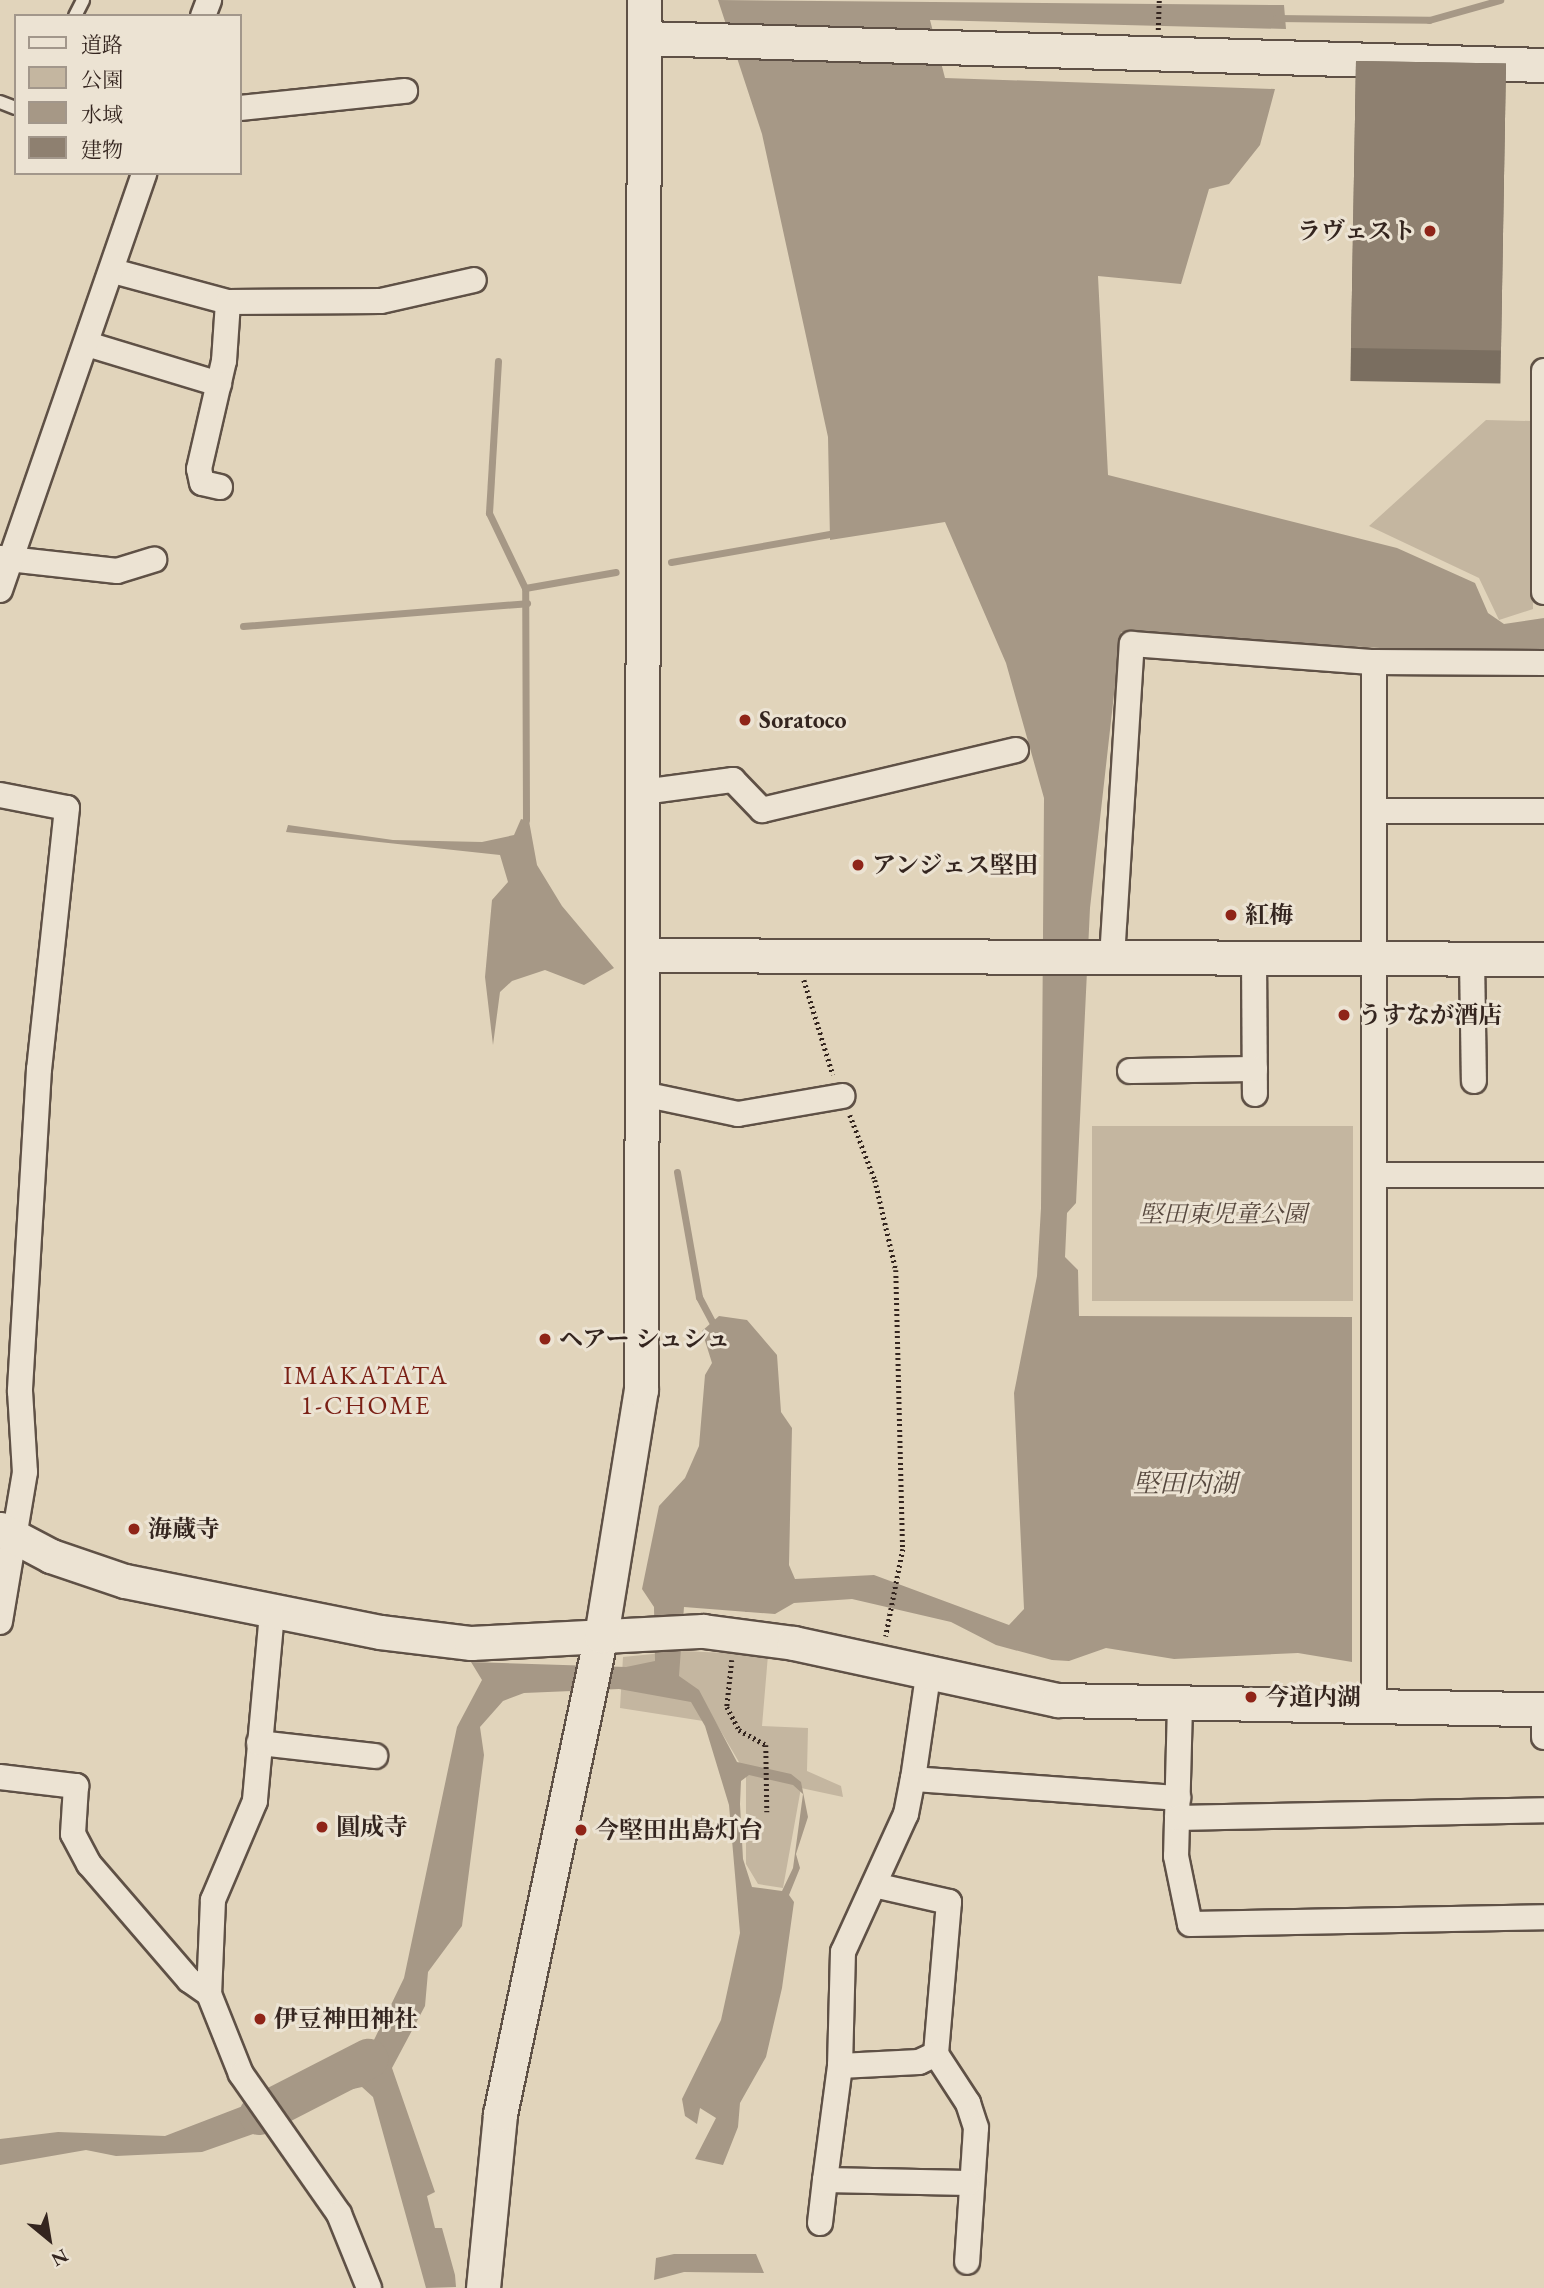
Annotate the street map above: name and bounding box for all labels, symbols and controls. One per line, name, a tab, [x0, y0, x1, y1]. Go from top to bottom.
legend	[14, 14, 242, 175]
text: 道路	[81, 31, 123, 58]
text: 公園	[81, 66, 123, 93]
text: 水域	[81, 101, 123, 128]
text: 建物	[81, 136, 123, 163]
place label: ラヴェスト	[1296, 217, 1416, 245]
marker: ラヴェスト	[1422, 223, 1438, 239]
place label: Soratoco	[759, 706, 847, 734]
marker: Soratoco	[737, 712, 753, 728]
place label: アンジェス堅田	[872, 851, 1040, 879]
marker: アンジェス堅田	[850, 857, 866, 873]
place label: 紅梅	[1245, 901, 1293, 929]
marker: 紅梅	[1223, 907, 1239, 923]
place label: うすなが酒店	[1358, 1001, 1502, 1029]
marker: うすなが酒店	[1336, 1007, 1352, 1023]
park label: 堅田東児童公園	[1139, 1200, 1307, 1228]
place label: ヘアー シュシュ	[559, 1325, 732, 1353]
marker: ヘアー シュシュ	[537, 1331, 553, 1347]
district label: IMAKATATA 1-CHOME	[284, 1360, 448, 1422]
water label: 堅田内湖	[1133, 1468, 1237, 1500]
place label: 海蔵寺	[148, 1515, 220, 1543]
marker: 海蔵寺	[126, 1521, 142, 1537]
place label: 今道内湖	[1265, 1683, 1361, 1711]
marker: 今道内湖	[1243, 1689, 1259, 1705]
place label: 圓成寺	[336, 1813, 408, 1841]
place label: 今堅田出島灯台	[595, 1816, 763, 1844]
marker: 圓成寺	[314, 1819, 330, 1835]
marker: 今堅田出島灯台	[573, 1822, 589, 1838]
place label: 伊豆神田神社	[274, 2005, 418, 2033]
marker: 伊豆神田神社	[252, 2011, 268, 2027]
north arrow	[14, 2204, 84, 2274]
text: N	[47, 2243, 73, 2272]

